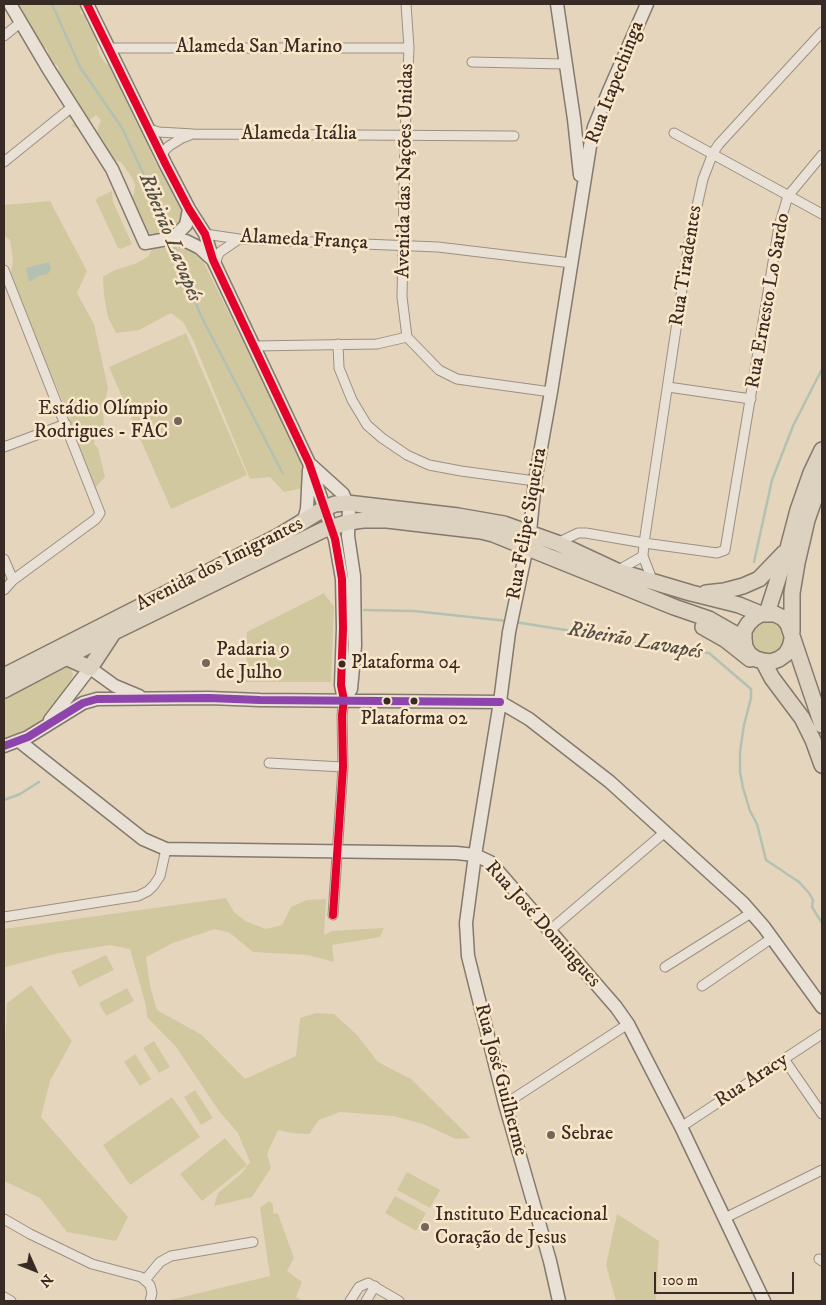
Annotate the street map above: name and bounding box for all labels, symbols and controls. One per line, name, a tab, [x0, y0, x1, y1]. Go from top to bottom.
street label: Rua Itapechinga	[582, 18, 650, 148]
street label: Alameda San Marino	[176, 36, 342, 60]
street label: Avenida das Nações Unidas	[392, 63, 420, 279]
street label: Alameda Itália	[241, 123, 357, 147]
water label: Ribeirão Lavapés	[132, 170, 206, 306]
street label: Rua Tiradentes	[666, 204, 708, 328]
street label: Rua Ernesto Lo Sardo	[742, 211, 796, 391]
street label: Alameda França	[239, 226, 369, 256]
place label: Estádio Olímpio Rodrigues - FAC	[34, 398, 168, 445]
marker: Estádio Olímpio Rodrigues - FAC	[172, 415, 184, 427]
street label: Rua Felipe Siqueira	[503, 446, 553, 602]
street label: Avenida dos Imigrantes	[132, 512, 308, 618]
water label: Ribeirão Lavapés	[566, 618, 704, 666]
place label: Padaria 9 de Julho	[216, 639, 290, 686]
place label: Plataforma 04	[351, 653, 460, 675]
marker: Padaria 9 de Julho	[200, 657, 212, 669]
marker: Plataforma 04	[337, 659, 347, 669]
unlabelled marker	[382, 696, 392, 706]
marker: Plataforma 02	[409, 696, 419, 706]
place label: Plataforma 02	[360, 709, 468, 731]
street label: Rua José Domingues	[479, 857, 605, 993]
street label: Rua José Guilherme	[468, 1001, 532, 1159]
street label: Rua Aracy	[711, 1048, 793, 1114]
place label: Sebrae	[561, 1123, 613, 1147]
marker: Sebrae	[545, 1129, 557, 1141]
place label: Instituto Educacional Coração de Jesus	[435, 1204, 608, 1251]
marker: Instituto Educacional Coração de Jesus	[419, 1221, 431, 1233]
north arrow	[10, 1245, 60, 1295]
scale bar	[656, 1262, 796, 1294]
text: N	[35, 1270, 56, 1291]
text: 100 m	[662, 1271, 698, 1290]

